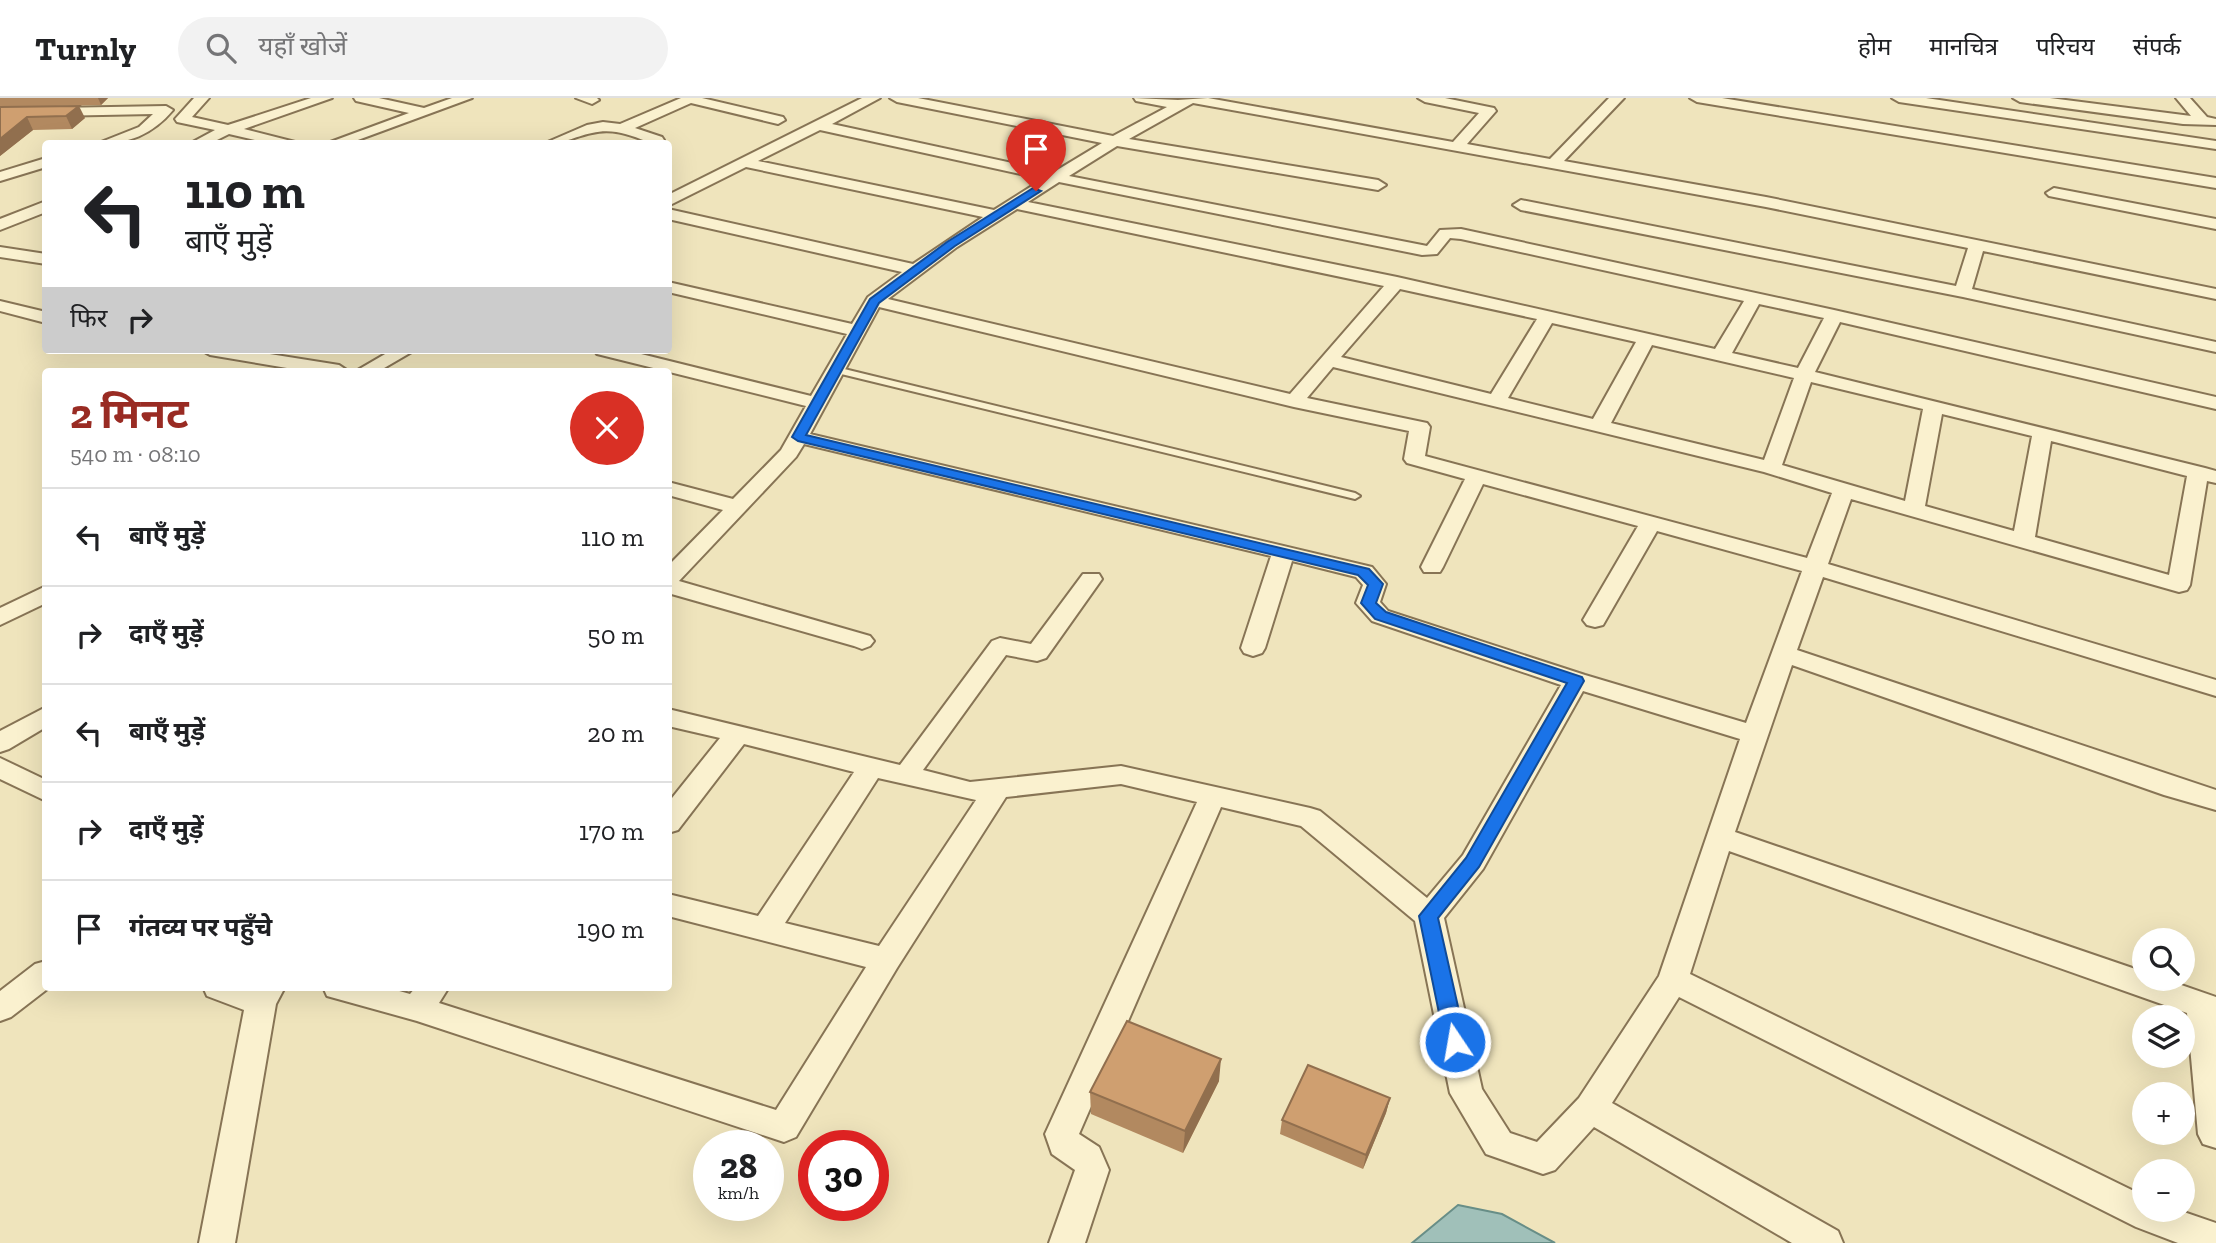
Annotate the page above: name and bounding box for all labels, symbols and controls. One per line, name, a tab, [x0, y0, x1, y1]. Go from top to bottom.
search box	[178, 17, 668, 80]
text: Turnly	[35, 29, 136, 68]
icon: search	[202, 29, 240, 67]
text: यहाँ खोजें	[258, 30, 347, 62]
text: होम	[1858, 32, 1891, 61]
text: मानचित्र	[1929, 32, 1998, 61]
text: परिचय	[2036, 32, 2095, 61]
text: संपर्क	[2133, 32, 2181, 61]
pin	[1006, 119, 1066, 191]
icon: arrive	[1017, 130, 1055, 168]
text: 110 m	[185, 162, 305, 221]
icon: left	[70, 168, 161, 259]
text: बाएँ मुड़ें	[185, 222, 273, 260]
icon: right	[121, 301, 159, 339]
text: फिर	[70, 302, 107, 334]
text: 2 मिनट	[70, 388, 189, 439]
button: close	[570, 391, 644, 465]
text: 540 m · 08:10	[70, 440, 201, 468]
icon: left	[70, 518, 108, 556]
text: बाएँ मुड़ें	[129, 519, 205, 551]
text: 110 m	[581, 521, 644, 553]
icon: right	[70, 616, 108, 654]
text: दाएँ मुड़ें	[129, 617, 204, 649]
text: 50 m	[587, 619, 644, 651]
icon: left	[70, 714, 108, 752]
text: बाएँ मुड़ें	[129, 715, 205, 747]
text: 20 m	[587, 717, 644, 749]
icon: right	[70, 812, 108, 850]
text: दाएँ मुड़ें	[129, 813, 204, 845]
text: 170 m	[579, 815, 644, 847]
icon: arrive	[70, 910, 108, 948]
text: गंतव्य पर पहुँचे	[129, 911, 272, 943]
text: 190 m	[577, 913, 644, 945]
map controls	[2132, 928, 2195, 1222]
button: search	[2132, 928, 2195, 991]
position arrow	[1418, 1005, 1492, 1079]
button: layers	[2132, 1005, 2195, 1068]
button: +	[2132, 1082, 2195, 1145]
speed limit sign: 30	[798, 1130, 889, 1221]
text: 28	[720, 1145, 757, 1187]
button: −	[2132, 1159, 2195, 1222]
text: km/h	[718, 1182, 759, 1204]

